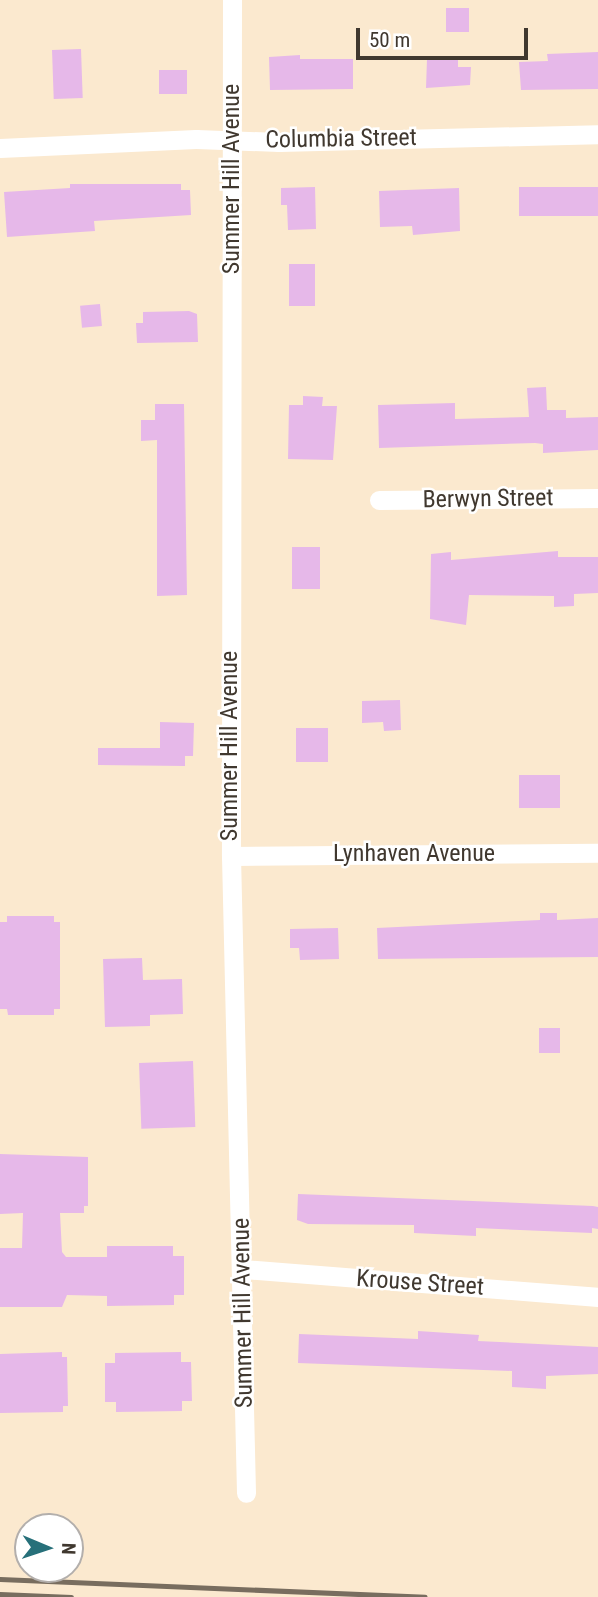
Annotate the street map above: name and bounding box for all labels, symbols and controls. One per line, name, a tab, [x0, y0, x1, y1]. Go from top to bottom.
scale bar	[360, 14, 532, 58]
text: 50 m	[369, 28, 410, 52]
street label: Summer Hill Avenue	[218, 84, 246, 274]
street label: Columbia Street	[265, 123, 417, 155]
street label: Berwyn Street	[422, 483, 554, 515]
street label: Summer Hill Avenue	[216, 651, 244, 841]
street label: Lynhaven Avenue	[333, 840, 495, 868]
street label: Summer Hill Avenue	[227, 1218, 259, 1408]
street label: Krouse Street	[355, 1264, 485, 1302]
north arrow	[14, 1513, 84, 1583]
text: N	[57, 1542, 80, 1555]

